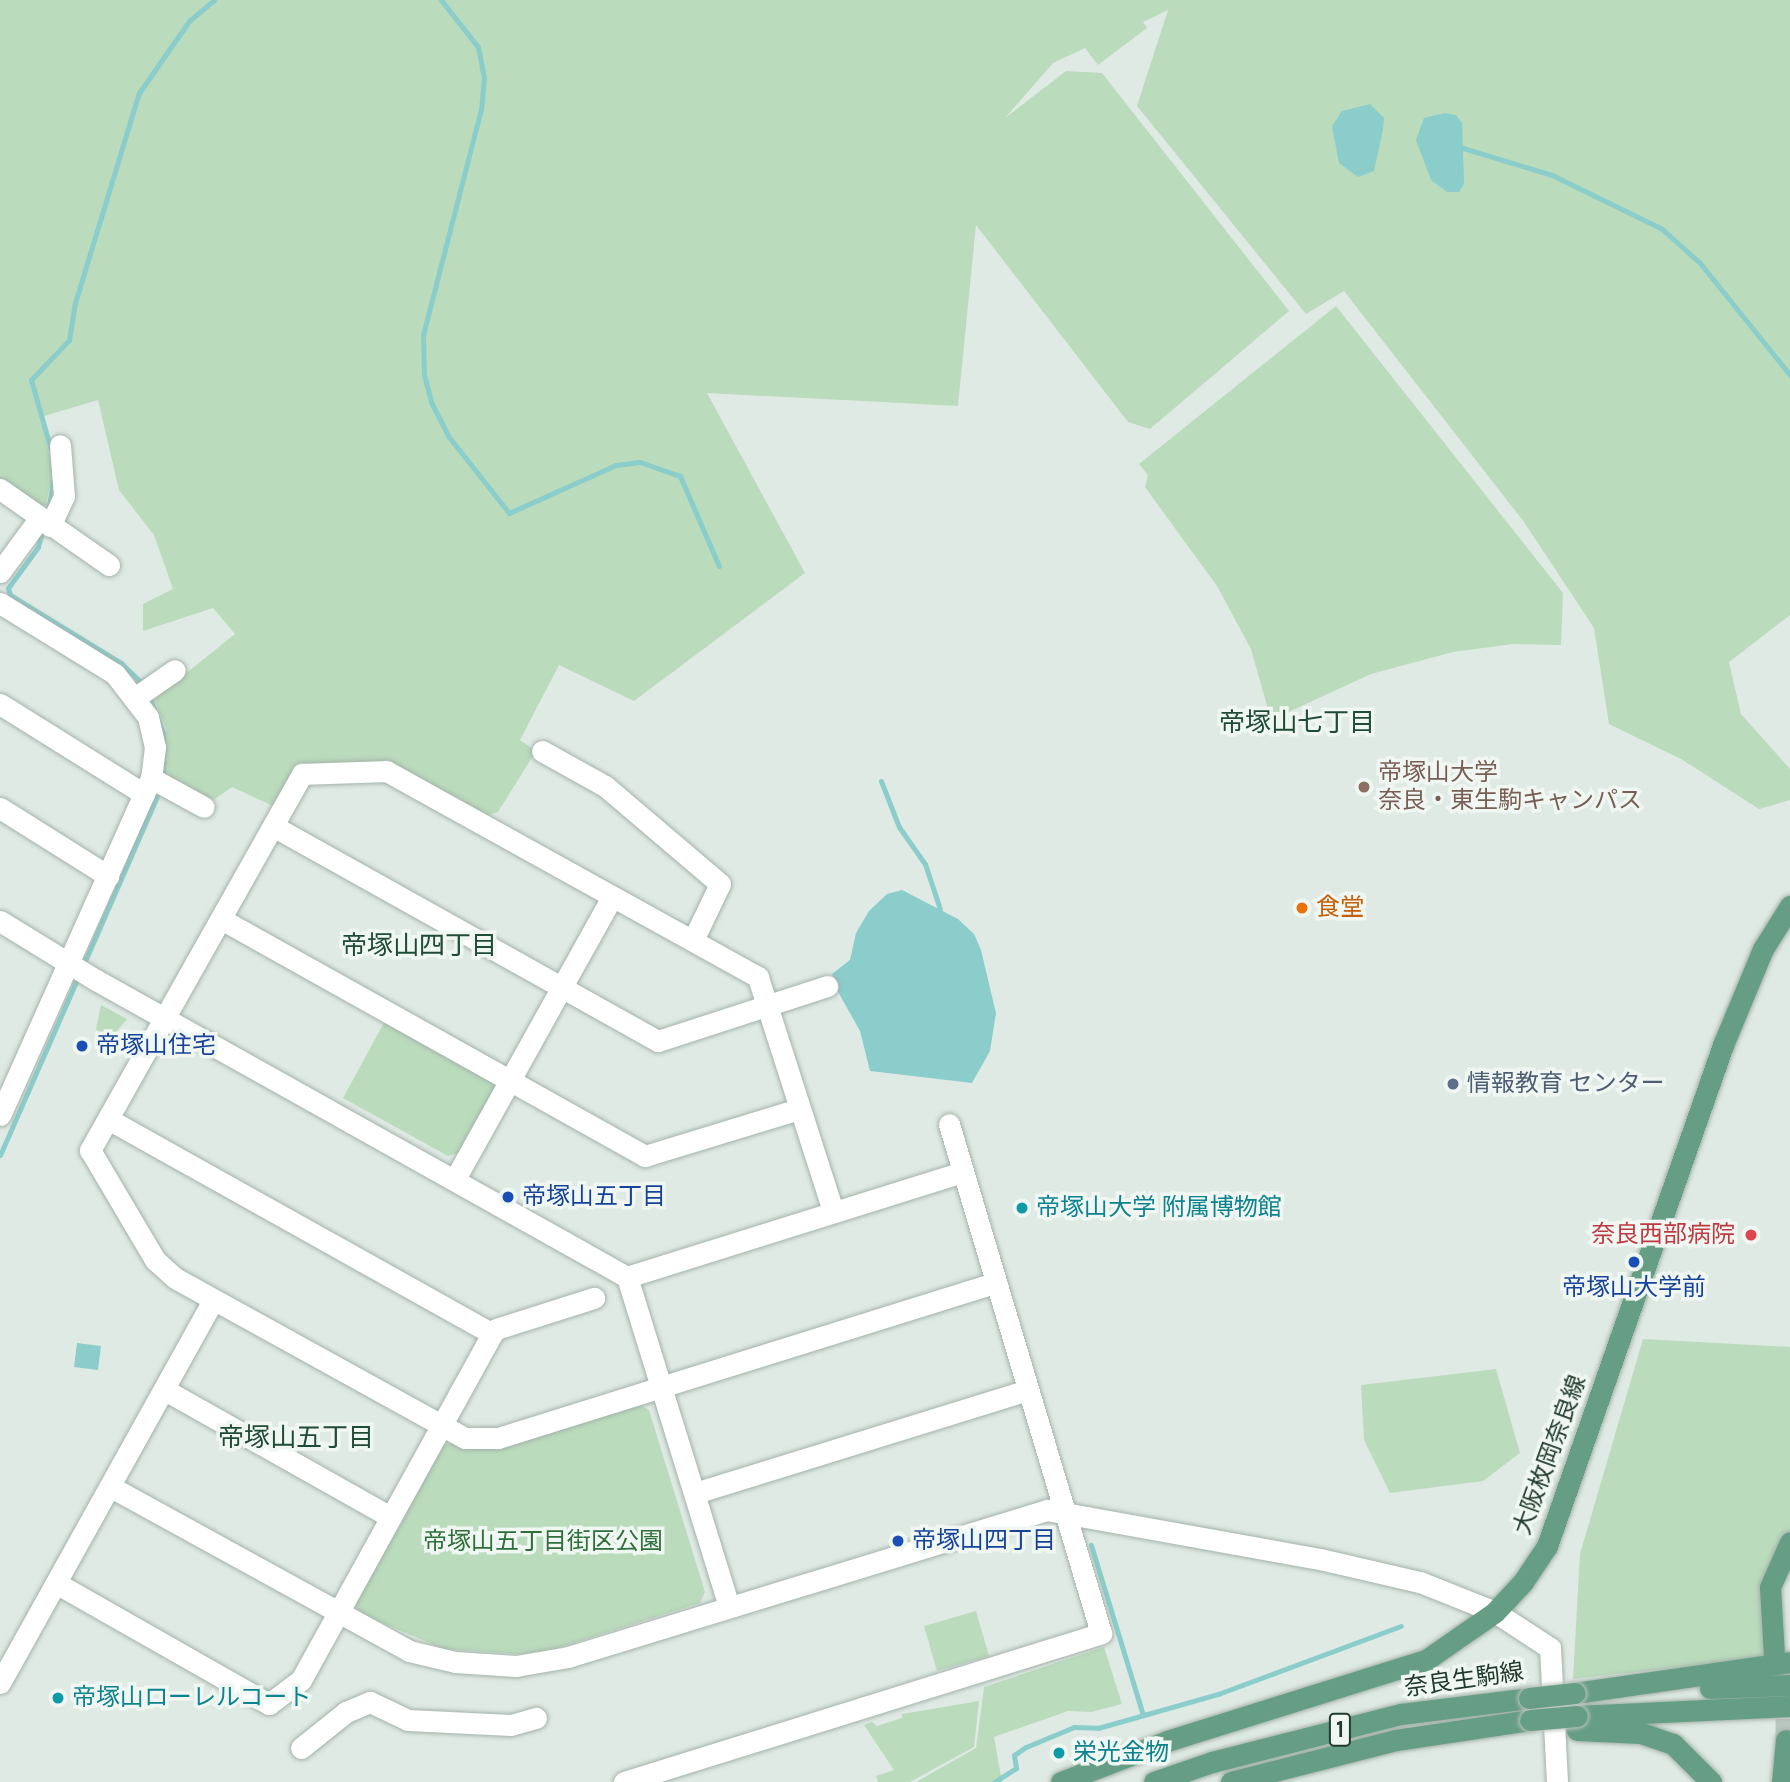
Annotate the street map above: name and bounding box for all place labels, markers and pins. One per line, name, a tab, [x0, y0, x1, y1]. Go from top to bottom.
place label: 帝塚山大学 奈良・東生駒キャンパス	[1378, 759, 1642, 815]
marker: 帝塚山大学 奈良・東生駒キャンパス	[1356, 779, 1372, 795]
place label: 食堂	[1316, 894, 1364, 922]
marker: 食堂	[1294, 900, 1310, 916]
place label: 帝塚山住宅	[96, 1032, 216, 1060]
marker: 帝塚山住宅	[74, 1038, 90, 1054]
place label: 情報教育 センター	[1467, 1070, 1665, 1098]
marker: 情報教育 センター	[1445, 1076, 1461, 1092]
place label: 帝塚山五丁目	[522, 1183, 666, 1211]
marker: 帝塚山五丁目	[500, 1189, 516, 1205]
place label: 帝塚山大学 附属博物館	[1036, 1194, 1282, 1222]
marker: 帝塚山大学 附属博物館	[1014, 1200, 1030, 1216]
place label: 奈良西部病院	[1591, 1221, 1735, 1249]
marker: 奈良西部病院	[1741, 1225, 1761, 1245]
marker: 帝塚山大学前	[1626, 1254, 1642, 1270]
place label: 帝塚山大学前	[1562, 1274, 1706, 1302]
place label: 帝塚山四丁目	[912, 1527, 1056, 1555]
marker: 帝塚山四丁目	[890, 1533, 906, 1549]
place label: 帝塚山ローレルコート	[72, 1684, 312, 1712]
marker: 帝塚山ローレルコート	[50, 1690, 66, 1706]
place label: 栄光金物	[1073, 1739, 1169, 1767]
marker: 栄光金物	[1051, 1745, 1067, 1761]

